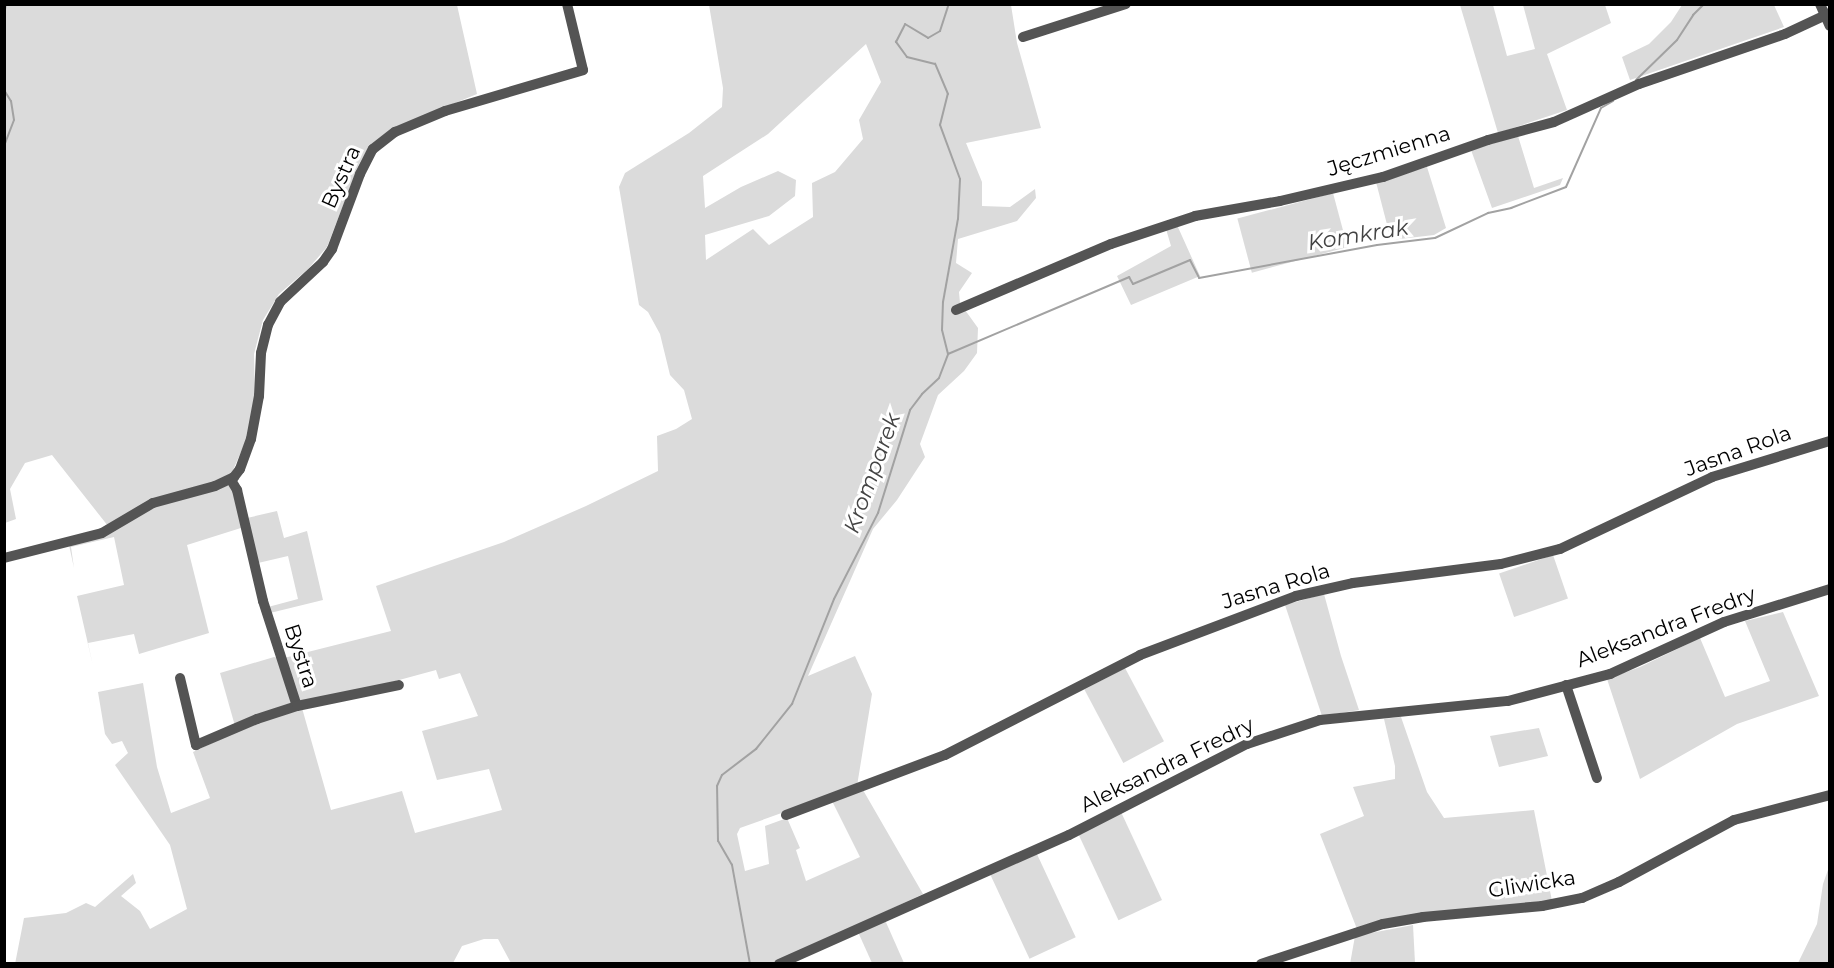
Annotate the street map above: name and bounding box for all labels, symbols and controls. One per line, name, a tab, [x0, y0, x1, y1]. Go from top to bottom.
street label: Jęczmienna	[1325, 120, 1453, 182]
street label: Bystra	[316, 142, 366, 212]
water label: Komkrak	[1306, 214, 1410, 256]
water label: Kromparek	[838, 409, 906, 537]
street label: Jasna Rola	[1681, 420, 1795, 482]
street label: Jasna Rola	[1219, 558, 1333, 614]
street label: Aleksandra Fredry	[1573, 581, 1759, 673]
street label: Bystra	[279, 621, 323, 691]
street label: Aleksandra Fredry	[1076, 712, 1258, 818]
street label: Gliwicka	[1487, 865, 1577, 903]

